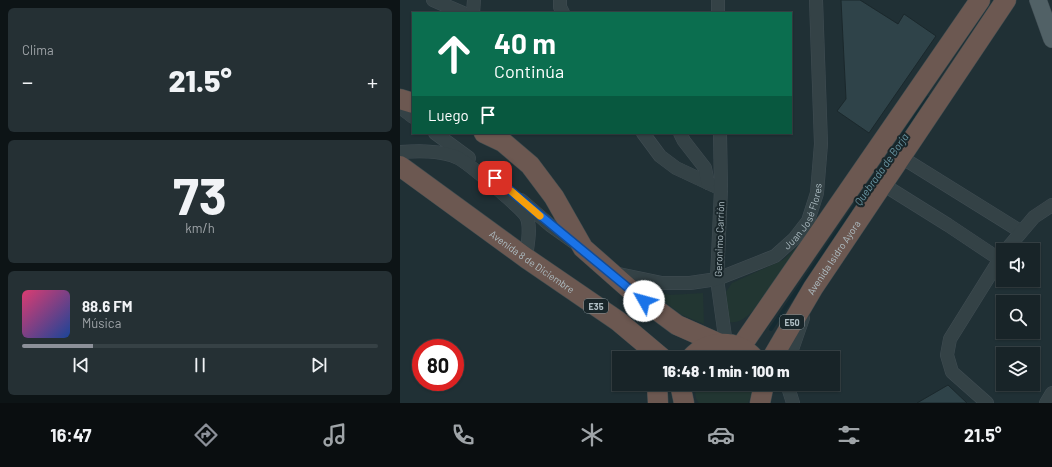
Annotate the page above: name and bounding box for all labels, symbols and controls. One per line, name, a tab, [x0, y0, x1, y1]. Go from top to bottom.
text: 40 m	[494, 26, 556, 60]
icon: ahead	[428, 28, 480, 80]
text: Clima	[22, 42, 54, 58]
text: Continúa	[494, 60, 564, 82]
text: 21.5°	[168, 62, 232, 98]
text: −	[22, 68, 33, 94]
text: +	[367, 68, 378, 94]
icon: arrive	[477, 104, 499, 126]
text: Luego	[428, 106, 469, 124]
water label: Quebrada de Borja	[851, 130, 911, 208]
pin	[478, 161, 512, 195]
text: 73	[173, 163, 227, 225]
icon: arrive	[484, 167, 506, 189]
street label: Juan José Flores	[781, 183, 824, 252]
street label: Geronimo Carrión	[712, 201, 726, 277]
street label: Avenida Isidro Ayora	[804, 218, 863, 297]
text: km/h	[185, 220, 215, 236]
street label: Avenida 8 de Diciembre	[487, 228, 577, 295]
map controls	[996, 243, 1040, 391]
button: sound	[996, 243, 1040, 287]
position arrow	[623, 280, 665, 322]
button: search	[996, 295, 1040, 339]
text: 88.6 FM	[82, 297, 132, 315]
road number: E35	[584, 299, 608, 313]
text: Música	[82, 315, 121, 331]
road number: E50	[780, 315, 804, 329]
speed limit sign: 80	[412, 339, 464, 391]
button: layers	[996, 347, 1040, 391]
icon: previous	[70, 354, 92, 376]
icon: pause	[189, 354, 211, 376]
icon: next	[308, 354, 330, 376]
text: 16:48 · 1 min · 100 m	[662, 362, 790, 380]
icon: directions	[192, 421, 220, 449]
icon: music	[321, 421, 349, 449]
icon: phone	[449, 421, 477, 449]
icon: climate	[578, 421, 606, 449]
icon: car	[707, 421, 735, 449]
icon: filters	[835, 421, 863, 449]
text: 16:47	[50, 424, 91, 446]
text: 21.5°	[964, 424, 1002, 446]

